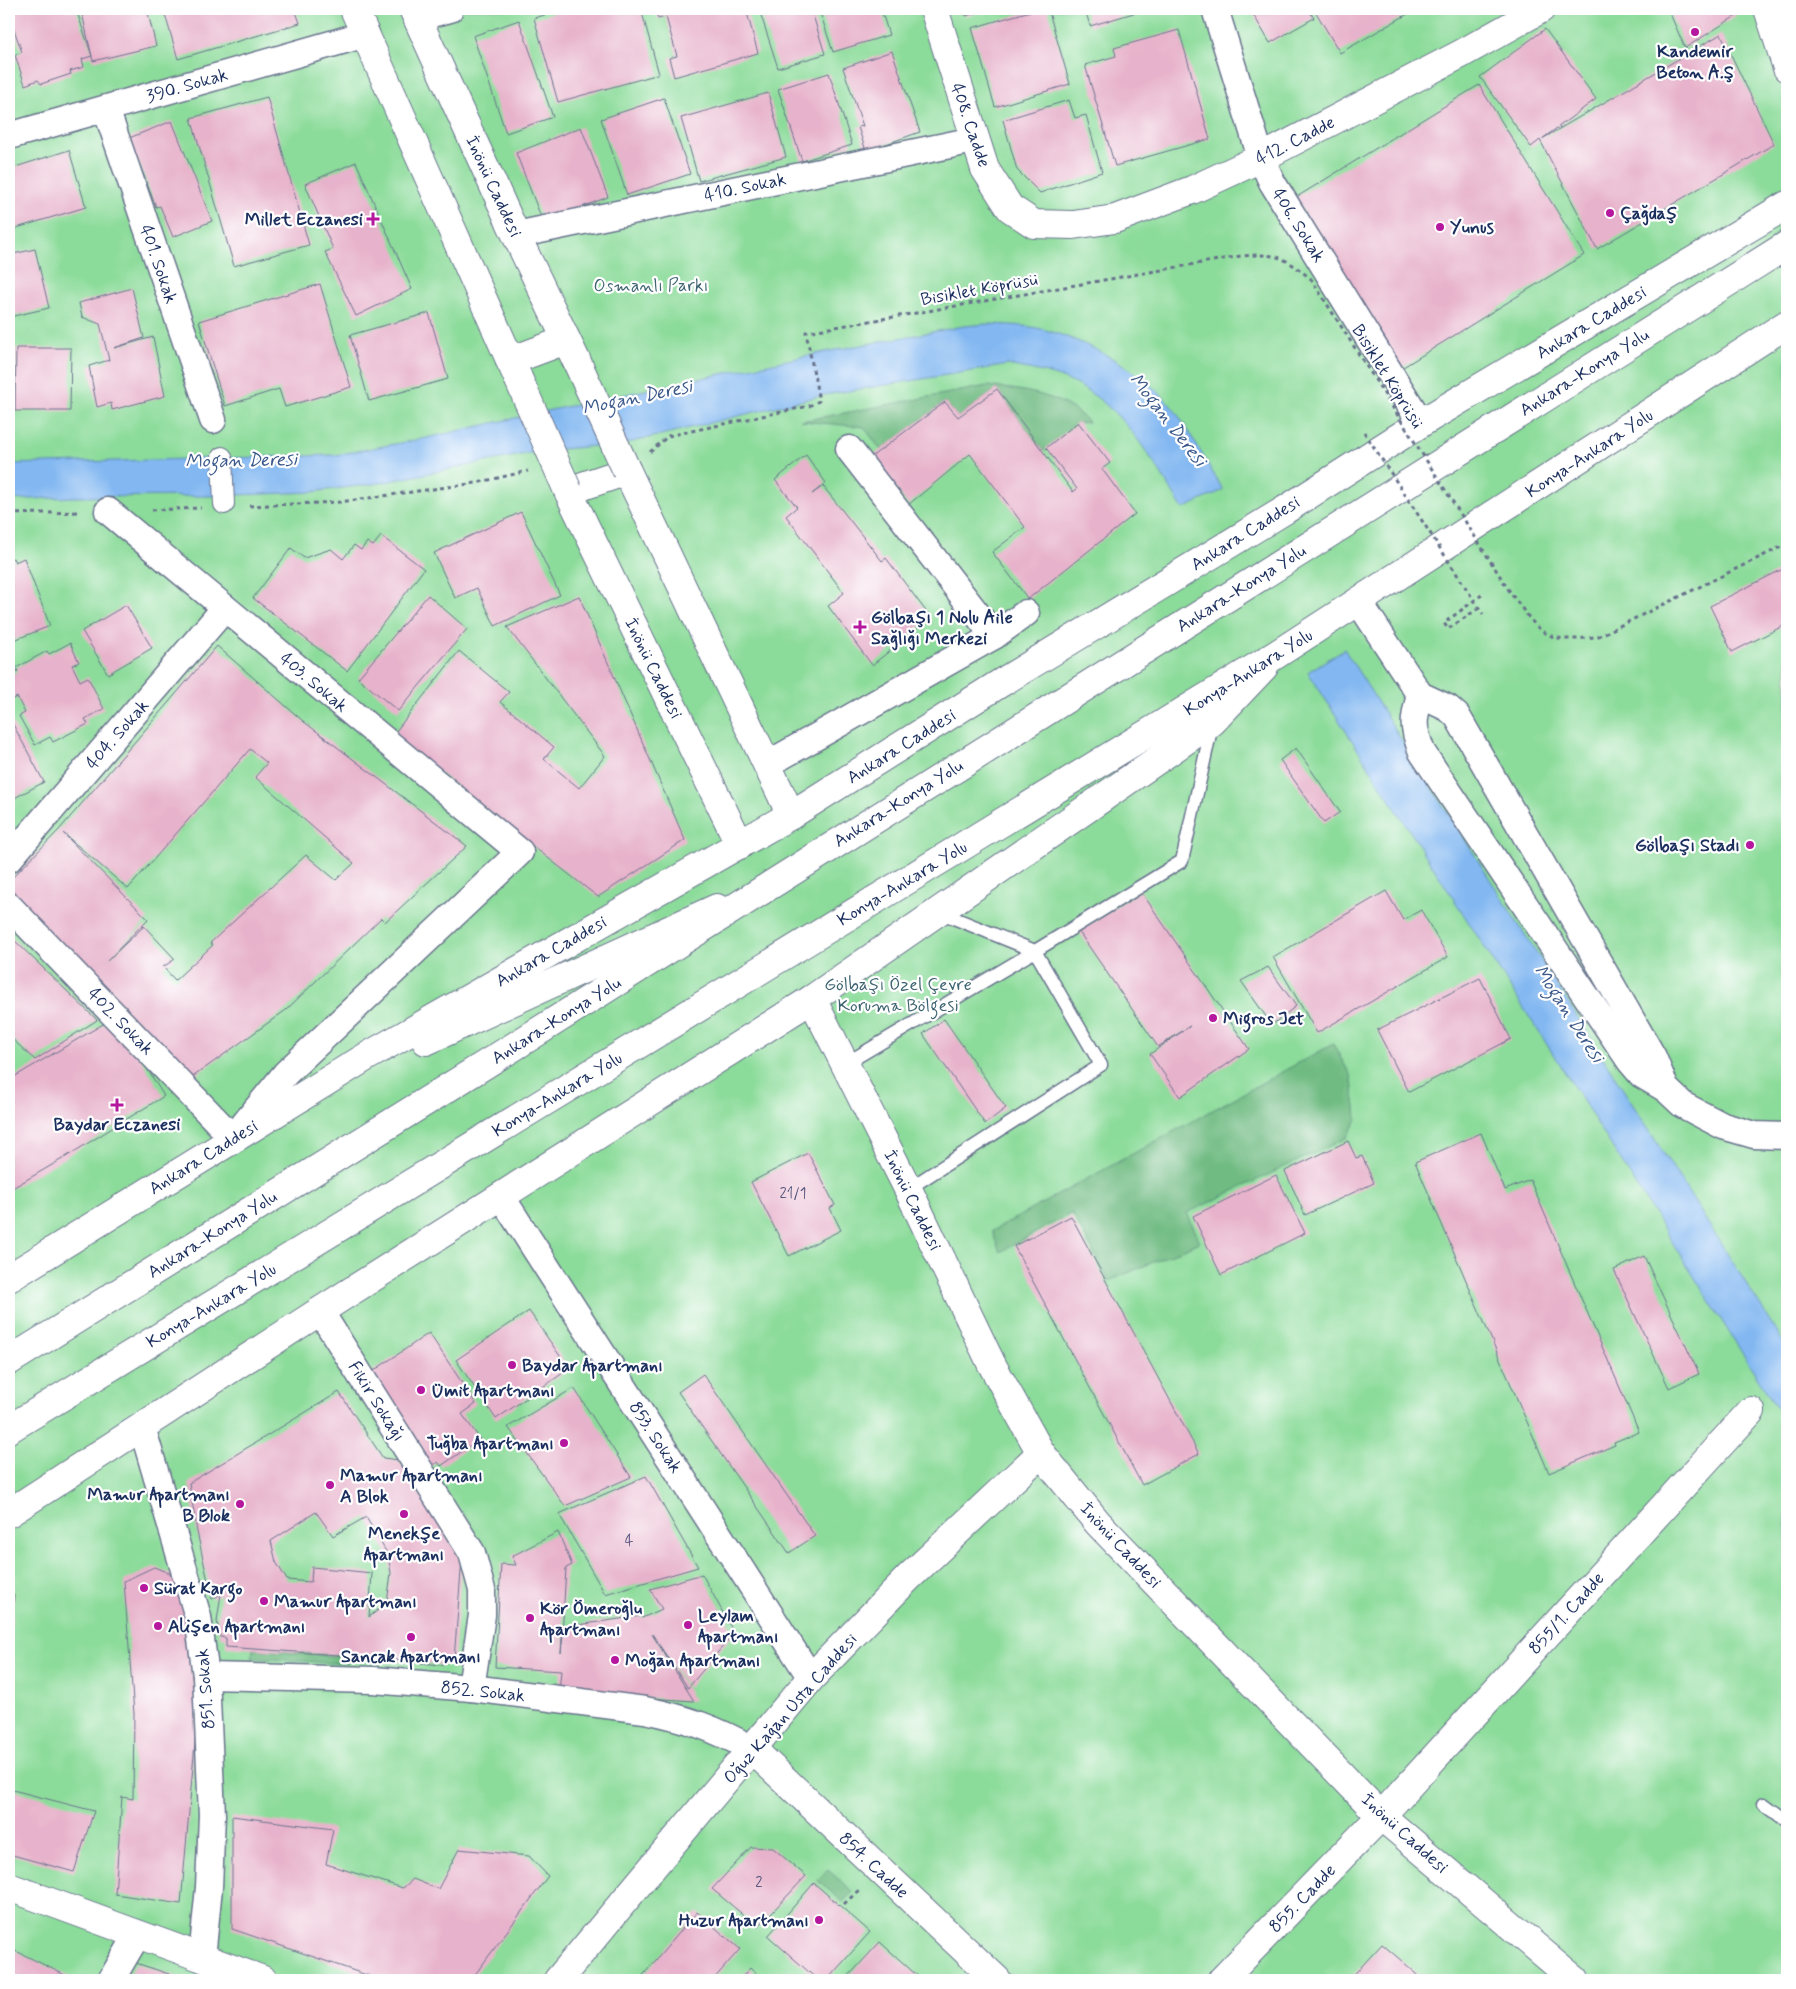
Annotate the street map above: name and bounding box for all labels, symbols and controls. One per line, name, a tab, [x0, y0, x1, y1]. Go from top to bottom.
marker: Kandemir Beton A.Ş	[1689, 26, 1701, 38]
place label: Kandemir Beton A.Ş	[1656, 40, 1734, 85]
street label: 390. Sokak	[144, 63, 231, 109]
street label: 408. Cadde	[944, 80, 996, 171]
street label: 412. Cadde	[1252, 111, 1339, 171]
street label: İnönü Caddesi	[459, 132, 527, 241]
street label: 410. Sokak	[702, 168, 788, 208]
street label: 406. Sokak	[1266, 184, 1330, 267]
place label: Çağdaş	[1620, 202, 1677, 226]
marker: Çağdaş	[1604, 207, 1616, 219]
place label: Millet Eczanesi	[245, 208, 363, 232]
marker: Millet Eczanesi	[367, 213, 379, 225]
place label: Yunus	[1450, 216, 1494, 240]
marker: Yunus	[1434, 221, 1446, 233]
street label: 401. Sokak	[133, 222, 183, 307]
street label: Bisiklet Köprüsü	[919, 268, 1039, 312]
park label: Osmanlı Parkı	[593, 274, 709, 298]
street label: Ankara Caddesi	[1532, 281, 1651, 365]
street label: Bisiklet Köprüsü	[1346, 320, 1429, 433]
street label: Ankara-Konya Yolu	[1515, 323, 1654, 422]
water label: Mogan Deresi	[1122, 368, 1213, 474]
water label: Mogan Deresi	[580, 373, 697, 423]
street label: Konya-Ankara Yolu	[1521, 404, 1658, 504]
water label: Mogan Deresi	[185, 447, 299, 476]
street label: Ankara Caddesi	[1186, 491, 1305, 577]
street label: Ankara-Konya Yolu	[1172, 539, 1311, 638]
place label: Gölbaşı 1 Nolu Aile Sağlığı Merkezi	[871, 606, 1013, 651]
street label: İnönü Caddesi	[618, 614, 688, 723]
marker: Gölbaşı 1 Nolu Aile Sağlığı Merkezi	[853, 620, 867, 634]
street label: Konya-Ankara Yolu	[1180, 624, 1317, 722]
street label: 403. Sokak	[274, 647, 353, 718]
street label: 404. Sokak	[81, 694, 155, 775]
street label: Ankara Caddesi	[842, 704, 961, 790]
street label: Ankara-Konya Yolu	[829, 754, 968, 853]
place label: Gölbaşı Stadı	[1635, 834, 1740, 858]
street label: Konya-Ankara Yolu	[833, 836, 972, 932]
marker: Gölbaşı Stadı	[1744, 839, 1756, 851]
street label: Ankara Caddesi	[492, 910, 611, 993]
water label: Mogan Deresi	[1526, 960, 1611, 1070]
street label: Ankara-Konya Yolu	[487, 971, 626, 1070]
park label: Gölbaşı Özel Çevre Koruma Bölgesi	[824, 973, 972, 1020]
street label: 402. Sokak	[82, 983, 159, 1061]
place label: Migros Jet	[1223, 1007, 1305, 1033]
marker: Migros Jet	[1207, 1012, 1219, 1024]
street label: Konya-Ankara Yolu	[488, 1047, 627, 1143]
marker: Baydar Eczanesi	[111, 1099, 123, 1111]
place label: Baydar Eczanesi	[54, 1113, 180, 1137]
street label: Ankara Caddesi	[144, 1115, 263, 1201]
street label: İnönü Caddesi	[877, 1146, 947, 1255]
house number: 21/1	[779, 1184, 807, 1204]
street label: Ankara-Konya Yolu	[143, 1185, 282, 1284]
street label: Konya-Ankara Yolu	[142, 1258, 281, 1354]
place label: Baydar Apartmanı	[522, 1354, 663, 1379]
street label: Fikir Sokağı	[342, 1357, 410, 1446]
marker: Baydar Apartmanı	[506, 1359, 518, 1371]
place label: Ümit Apartmanı	[431, 1379, 555, 1404]
marker: Ümit Apartmanı	[415, 1384, 427, 1396]
street label: 853. Sokak	[623, 1397, 687, 1478]
place label: Tuğba Apartmanı	[427, 1432, 554, 1457]
marker: Tuğba Apartmanı	[558, 1437, 570, 1449]
place label: Mamur Apartmanı A Blok	[340, 1464, 483, 1509]
marker: Mamur Apartmanı A Blok	[324, 1479, 336, 1491]
place label: Mamur Apartmanı B Blok	[87, 1483, 230, 1528]
street label: İnönü Caddesi	[1074, 1497, 1166, 1594]
marker: Mamur Apartmanı B Blok	[234, 1498, 246, 1510]
marker: Menekşe Apartmanı	[398, 1508, 410, 1520]
place label: Menekşe Apartmanı	[364, 1522, 444, 1568]
house number: 4	[625, 1531, 634, 1551]
street label: 855/1. Cadde	[1523, 1567, 1610, 1660]
place label: Sürat Kargo	[154, 1577, 242, 1603]
marker: Sürat Kargo	[138, 1582, 150, 1594]
place label: Mamur Apartmanı	[274, 1590, 417, 1615]
marker: Mamur Apartmanı	[258, 1595, 270, 1607]
place label: Kör Ömeroğlu Apartmanı	[540, 1597, 642, 1643]
place label: Leylam Apartmanı	[698, 1604, 779, 1650]
marker: Kör Ömeroğlu Apartmanı	[524, 1612, 536, 1624]
place label: Alişen Apartmanı	[168, 1615, 305, 1640]
marker: Leylam Apartmanı	[682, 1619, 694, 1631]
marker: Alişen Apartmanı	[152, 1620, 164, 1632]
street label: Oğuz Kağan Usta Caddesi	[718, 1628, 863, 1789]
marker: Sancak Apartmanı	[405, 1631, 417, 1643]
place label: Sancak Apartmanı	[341, 1645, 481, 1670]
street label: 851. Sokak	[191, 1648, 221, 1730]
place label: Moğan Apartmanı	[625, 1649, 760, 1674]
marker: Moğan Apartmanı	[609, 1654, 621, 1666]
street label: 852. Sokak	[440, 1676, 526, 1708]
street label: İnönü Caddesi	[1356, 1788, 1453, 1879]
street label: 854. Cadde	[833, 1827, 914, 1904]
street label: 855. Cadde	[1264, 1859, 1342, 1938]
house number: 2	[755, 1873, 763, 1893]
place label: Huzur Apartmanı	[679, 1909, 809, 1934]
marker: Huzur Apartmanı	[813, 1914, 825, 1926]

